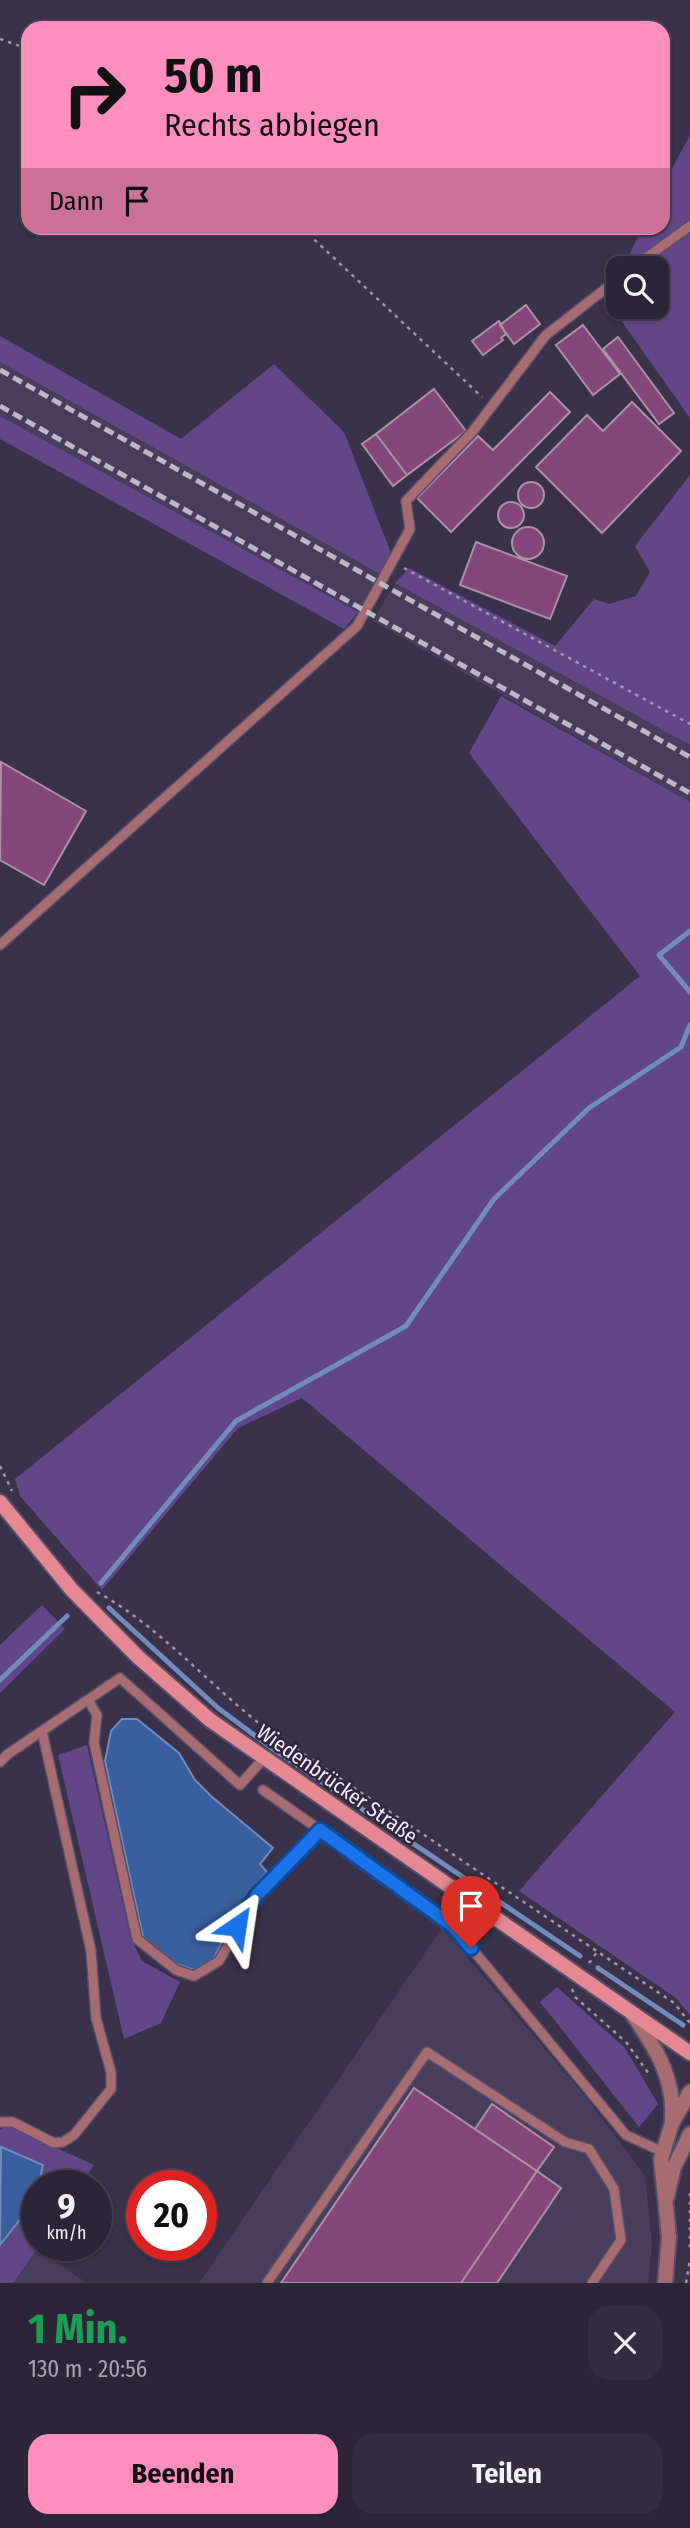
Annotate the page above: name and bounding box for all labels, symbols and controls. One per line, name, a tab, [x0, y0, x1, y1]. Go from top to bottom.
text: 50 m	[164, 46, 262, 105]
icon: right	[49, 49, 140, 140]
text: Rechts abbiegen	[164, 106, 380, 144]
icon: arrive	[118, 182, 156, 220]
text: Dann	[49, 186, 104, 217]
map controls	[606, 256, 669, 319]
button: search	[606, 256, 669, 319]
street label: Wiedenbrücker Straße	[251, 1719, 423, 1849]
pin	[441, 1876, 501, 1948]
icon: arrive	[452, 1887, 490, 1925]
position arrow	[200, 1889, 274, 1963]
speed limit sign: 20	[126, 2170, 217, 2261]
text: 9	[57, 2185, 76, 2227]
text: km/h	[46, 2222, 87, 2244]
text: 1 Min.	[28, 2304, 127, 2354]
button: close	[588, 2306, 662, 2380]
text: 130 m · 20:56	[28, 2355, 147, 2383]
button: Beenden	[28, 2434, 338, 2514]
button: Teilen	[352, 2434, 662, 2514]

